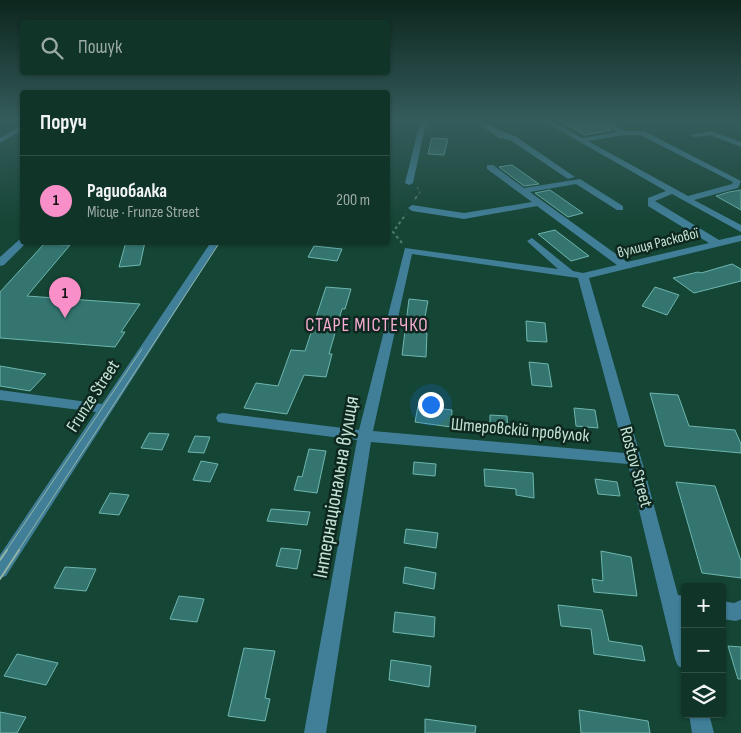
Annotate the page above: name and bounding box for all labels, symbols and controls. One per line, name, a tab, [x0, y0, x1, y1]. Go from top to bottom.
search box	[20, 20, 390, 75]
icon: search	[38, 34, 66, 62]
text: Пошук	[78, 36, 122, 59]
text: Поруч	[40, 110, 87, 135]
text: Радиобалка	[87, 180, 167, 203]
text: 1	[53, 191, 59, 210]
text: 200 m	[336, 191, 370, 210]
text: Місце · Frunze Street	[87, 203, 200, 222]
street label: вулиця Раскової	[615, 223, 702, 262]
pin: 1	[49, 277, 81, 318]
district label: СТАРЕ МІСТЕЧКО	[305, 314, 429, 337]
street label: Frunze Street	[62, 356, 124, 436]
your location	[418, 392, 444, 418]
street label: Інтернаціональна вулиця	[308, 394, 364, 580]
street label: Штеровскій провулок	[450, 413, 590, 447]
street label: Rostov Street	[615, 424, 657, 510]
map controls	[681, 583, 726, 718]
button: +	[681, 583, 726, 628]
button: −	[681, 628, 726, 673]
button: layers	[681, 673, 726, 718]

